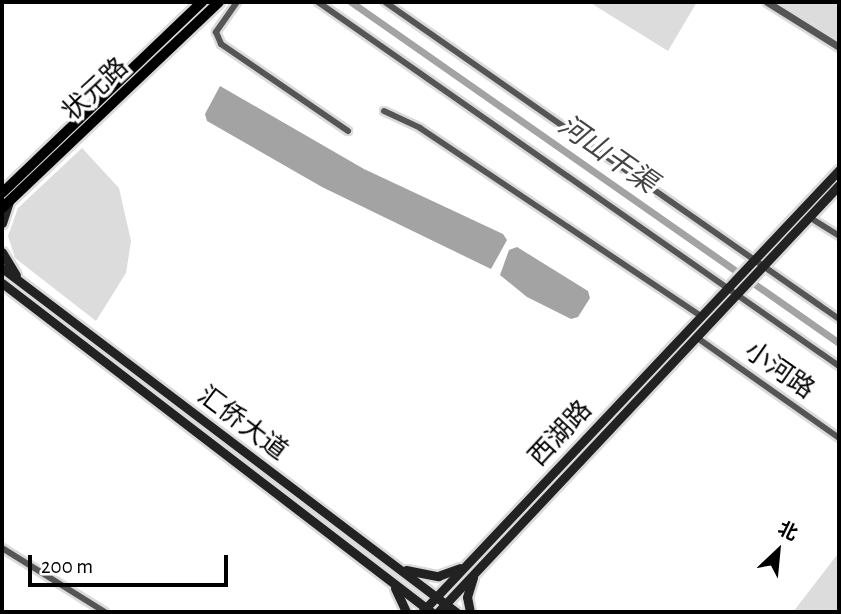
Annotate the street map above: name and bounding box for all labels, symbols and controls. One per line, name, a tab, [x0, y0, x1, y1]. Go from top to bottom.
street label: 状元路	[57, 52, 135, 128]
water label: 河山干渠	[551, 109, 663, 201]
street label: 小河路	[738, 336, 820, 406]
street label: 汇侨大道	[191, 380, 293, 468]
street label: 西湖路	[523, 395, 599, 473]
north arrow	[743, 516, 813, 586]
text: 北	[775, 519, 800, 544]
scale bar	[32, 540, 231, 584]
text: 200 m	[41, 556, 93, 577]

